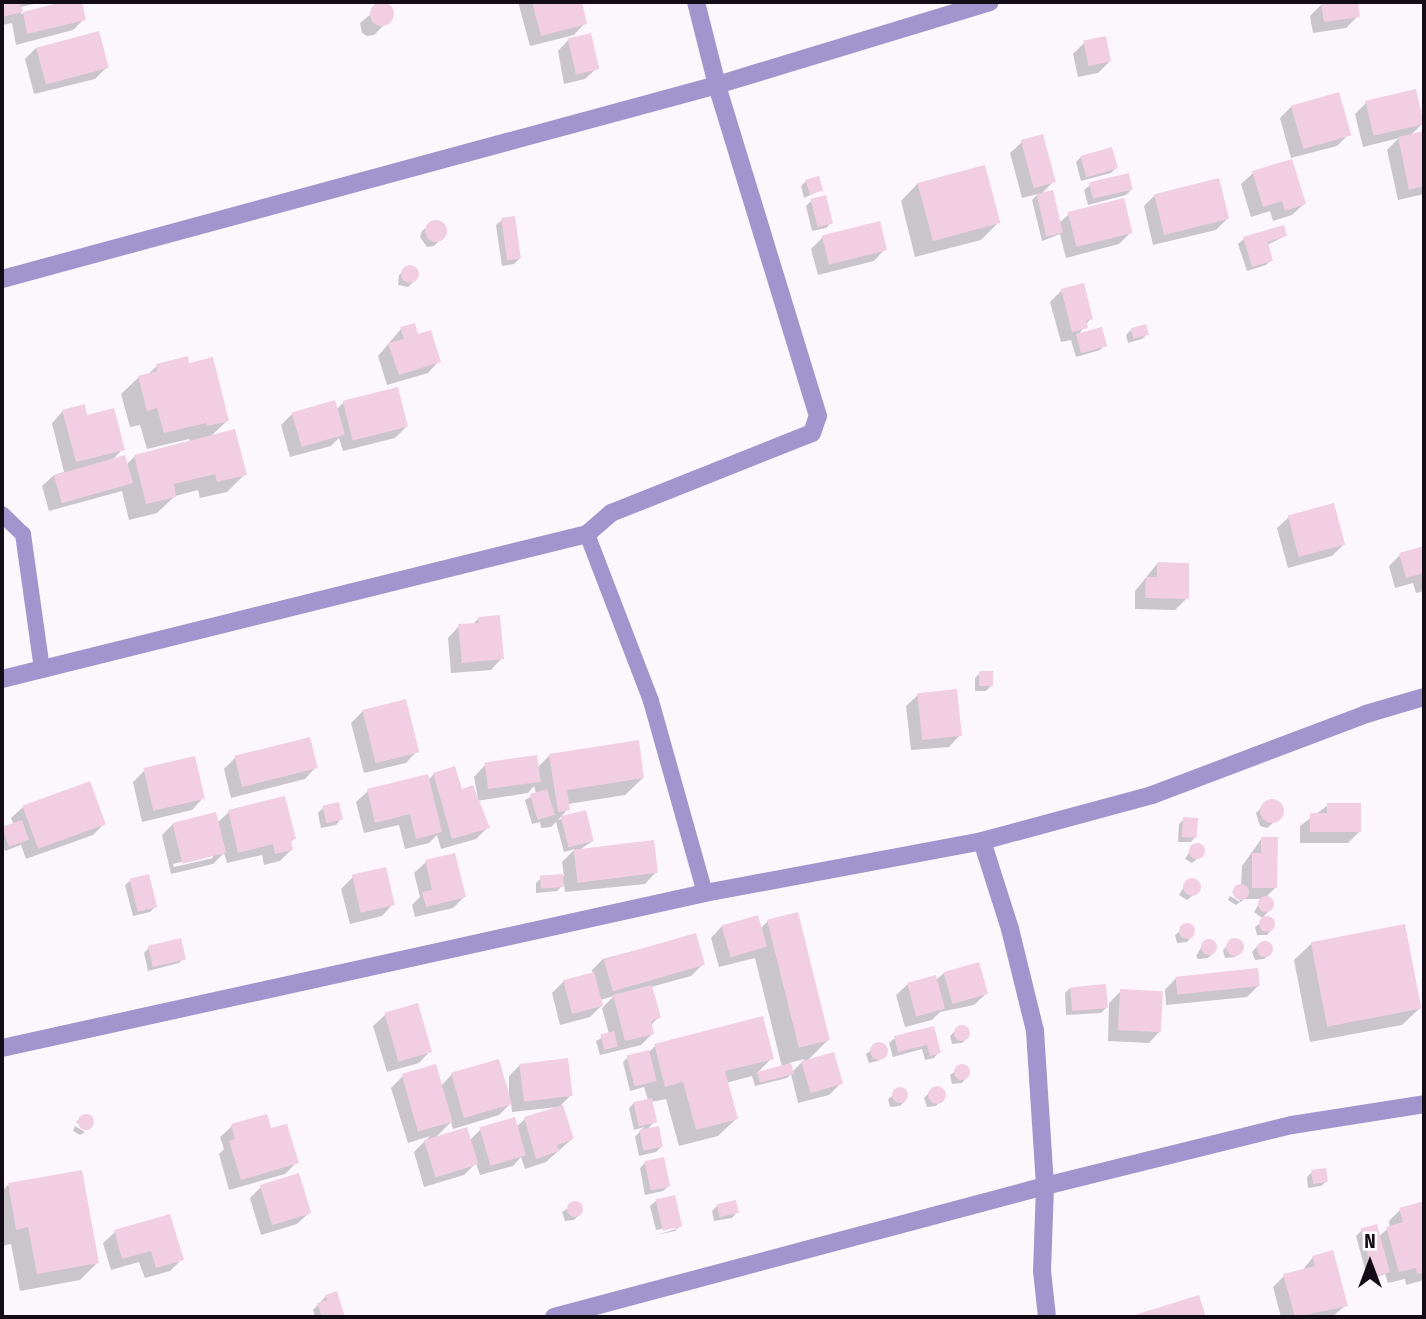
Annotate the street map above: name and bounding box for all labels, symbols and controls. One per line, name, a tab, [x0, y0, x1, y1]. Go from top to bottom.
north arrow	[1335, 1228, 1405, 1298]
text: N	[1364, 1230, 1376, 1253]

